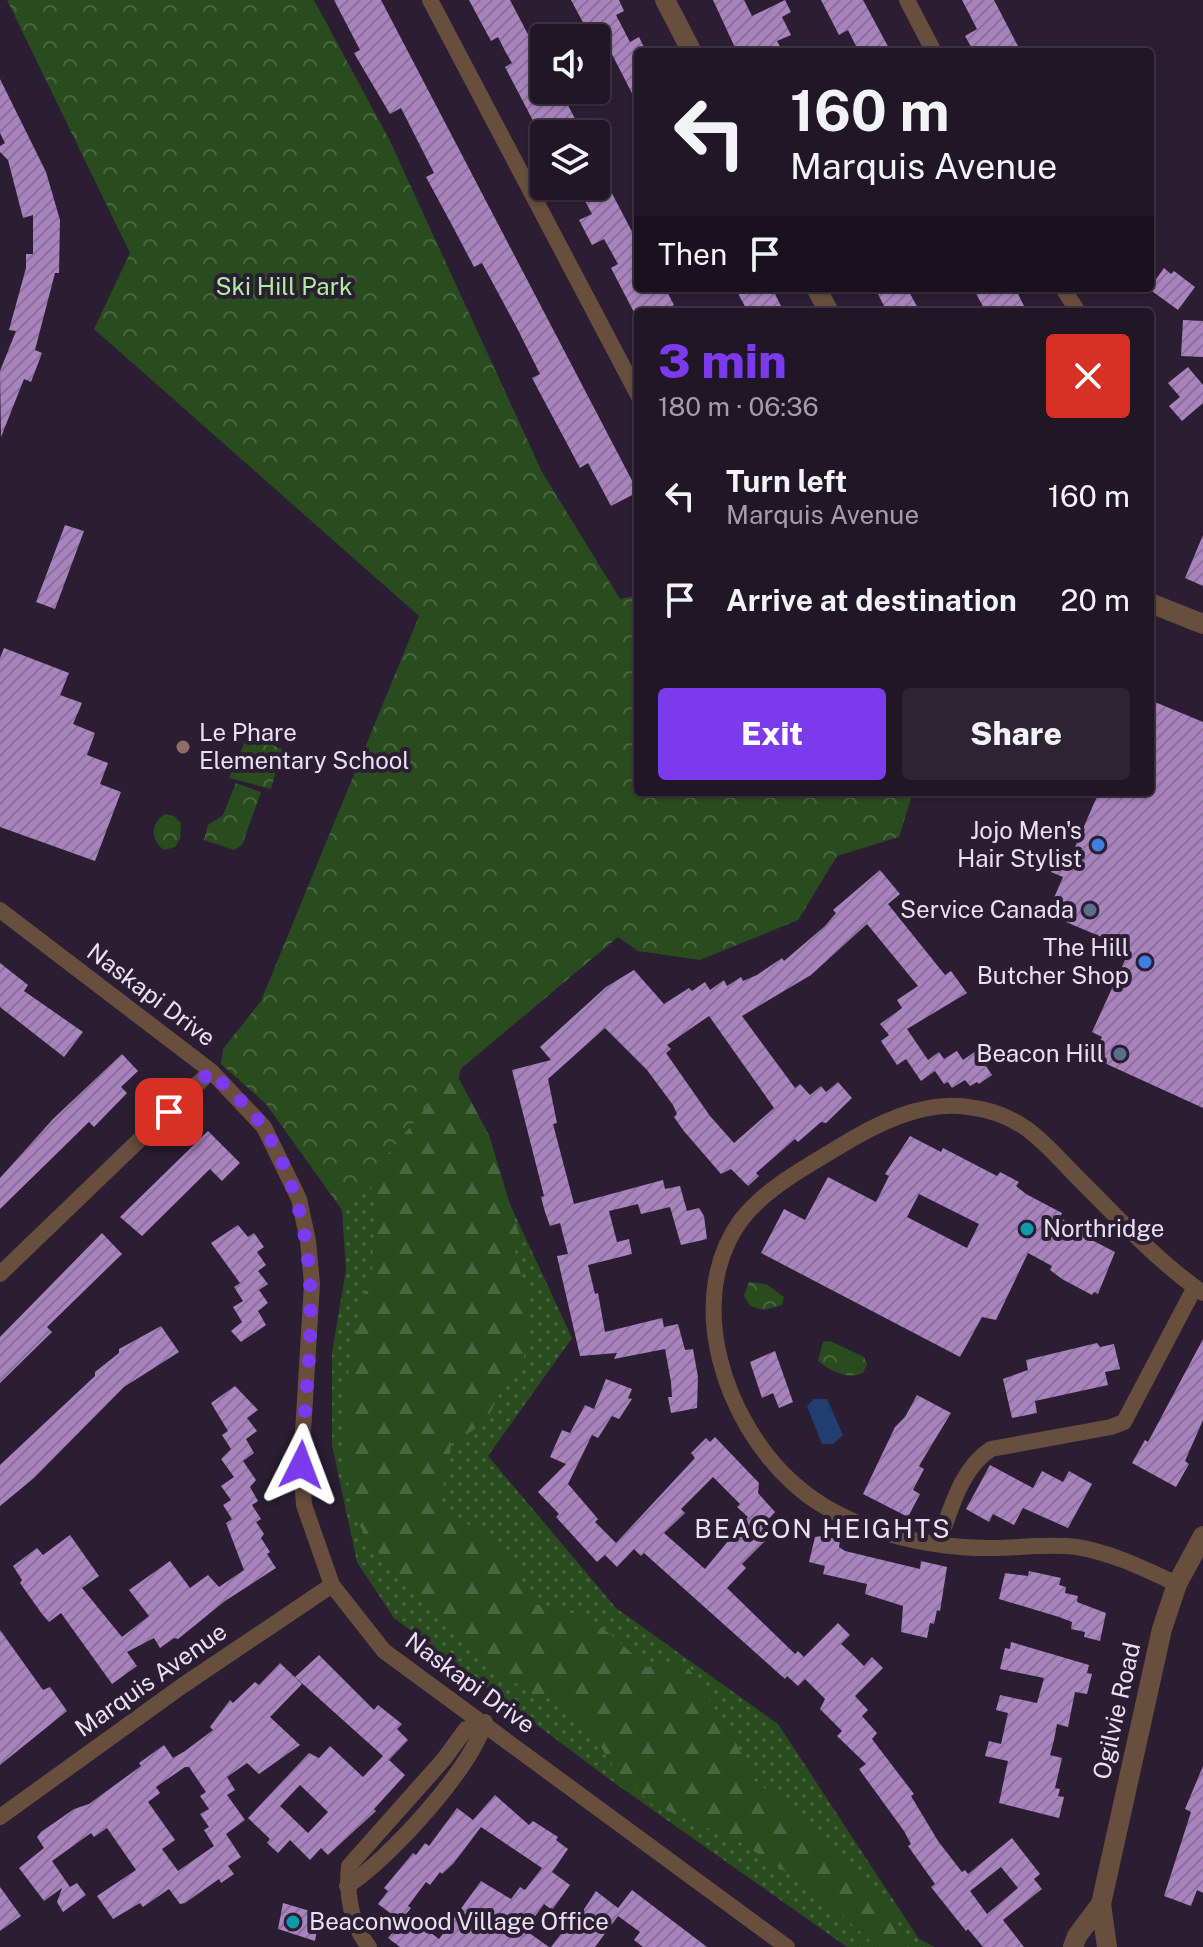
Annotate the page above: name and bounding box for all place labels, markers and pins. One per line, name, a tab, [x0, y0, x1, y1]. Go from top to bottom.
place label: Le Phare Elementary School	[199, 718, 410, 774]
marker: Le Phare Elementary School	[174, 738, 192, 756]
place label: Jojo Men's Hair Stylist	[957, 816, 1082, 872]
marker: Jojo Men's Hair Stylist	[1089, 836, 1107, 854]
place label: Service Canada	[900, 895, 1074, 923]
marker: Service Canada	[1081, 901, 1099, 919]
place label: The Hill Butcher Shop	[977, 933, 1129, 989]
marker: The Hill Butcher Shop	[1136, 953, 1154, 971]
place label: Beacon Hill	[976, 1039, 1104, 1067]
marker: Beacon Hill	[1111, 1045, 1129, 1063]
pin	[135, 1078, 203, 1146]
place label: Northridge	[1043, 1214, 1164, 1242]
marker: Northridge	[1018, 1220, 1036, 1238]
place label: Beaconwood Village Office	[309, 1907, 609, 1935]
marker: Beaconwood Village Office	[284, 1913, 302, 1931]

